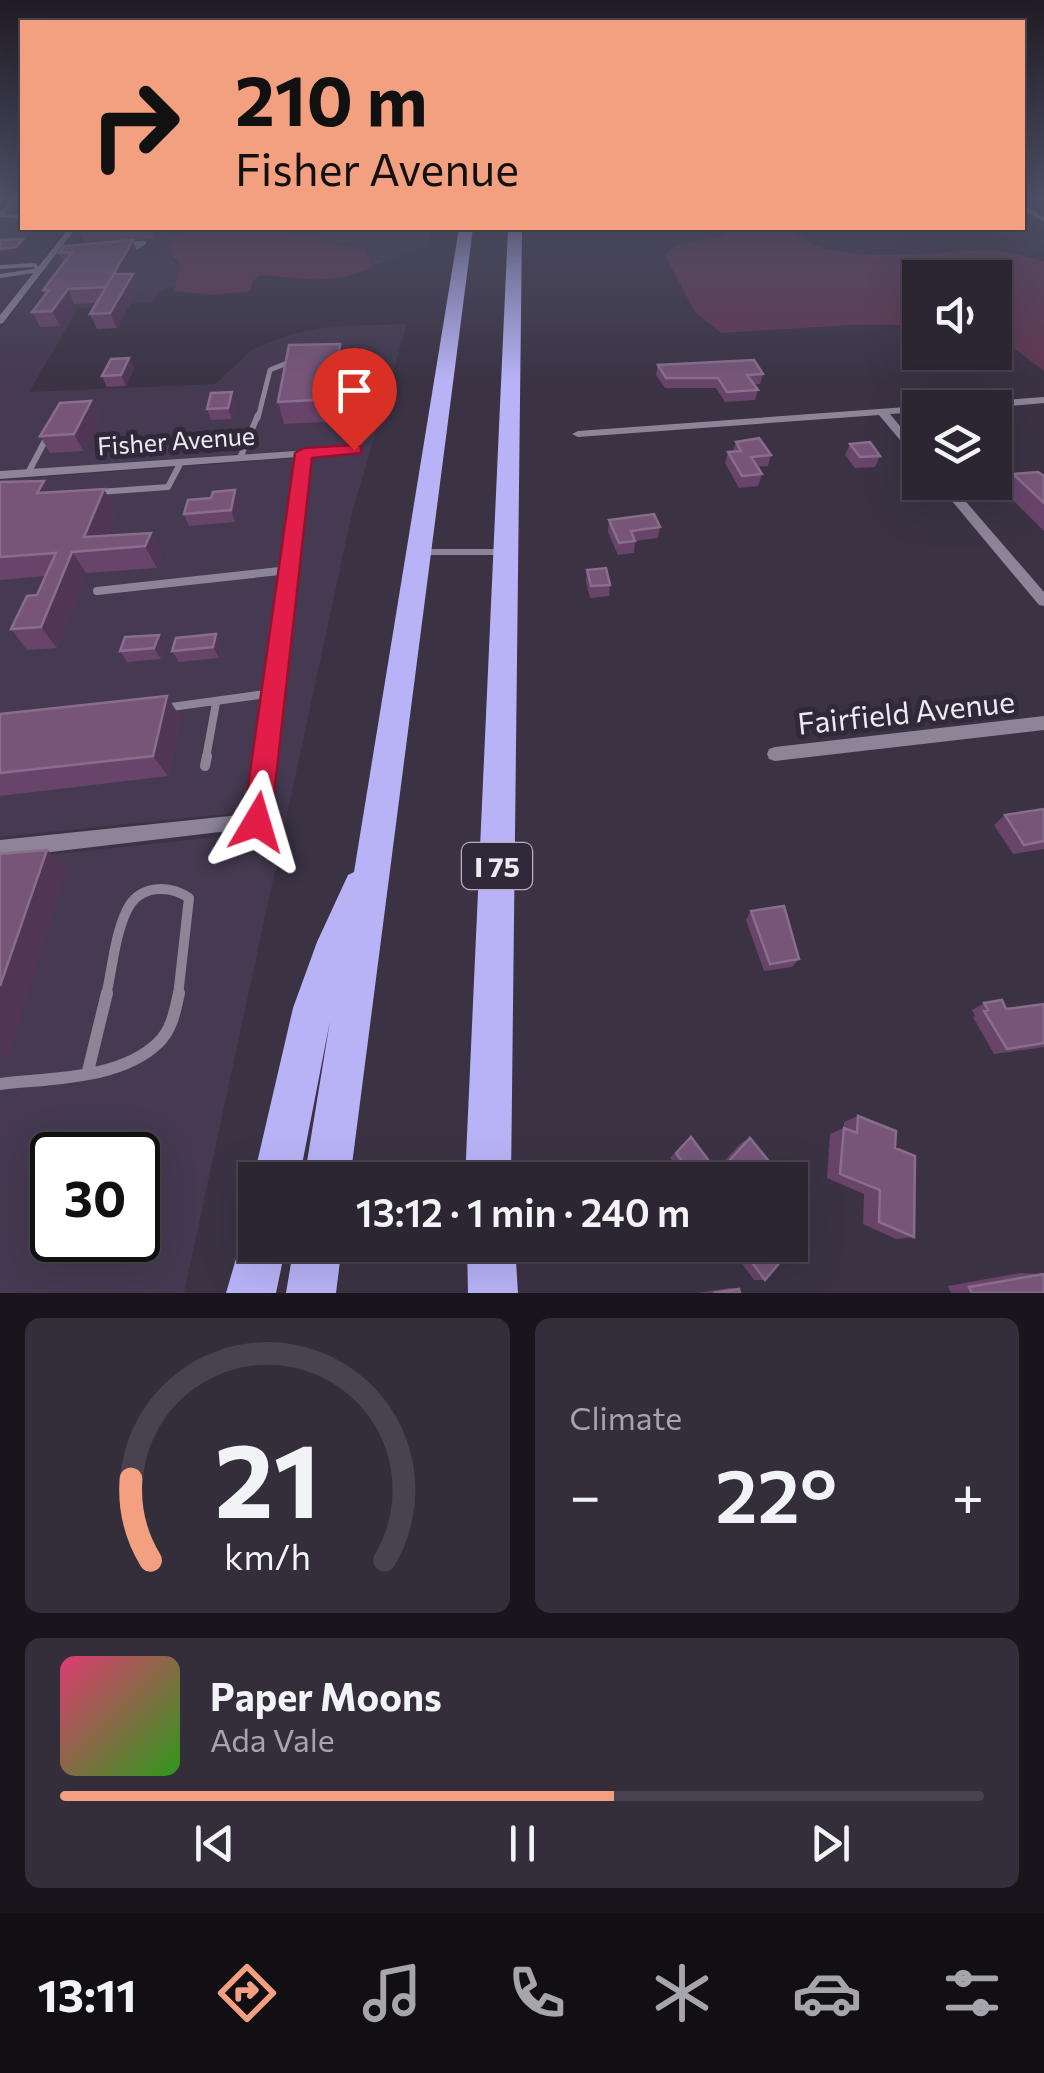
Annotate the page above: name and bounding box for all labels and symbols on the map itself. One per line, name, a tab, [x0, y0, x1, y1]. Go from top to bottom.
pin	[312, 348, 397, 451]
street label: Fisher Avenue	[96, 420, 256, 460]
street label: Fairfield Avenue	[796, 681, 1016, 741]
position arrow	[205, 770, 309, 874]
road number: I 75	[462, 843, 532, 889]
speed limit sign: 30	[30, 1132, 160, 1262]

